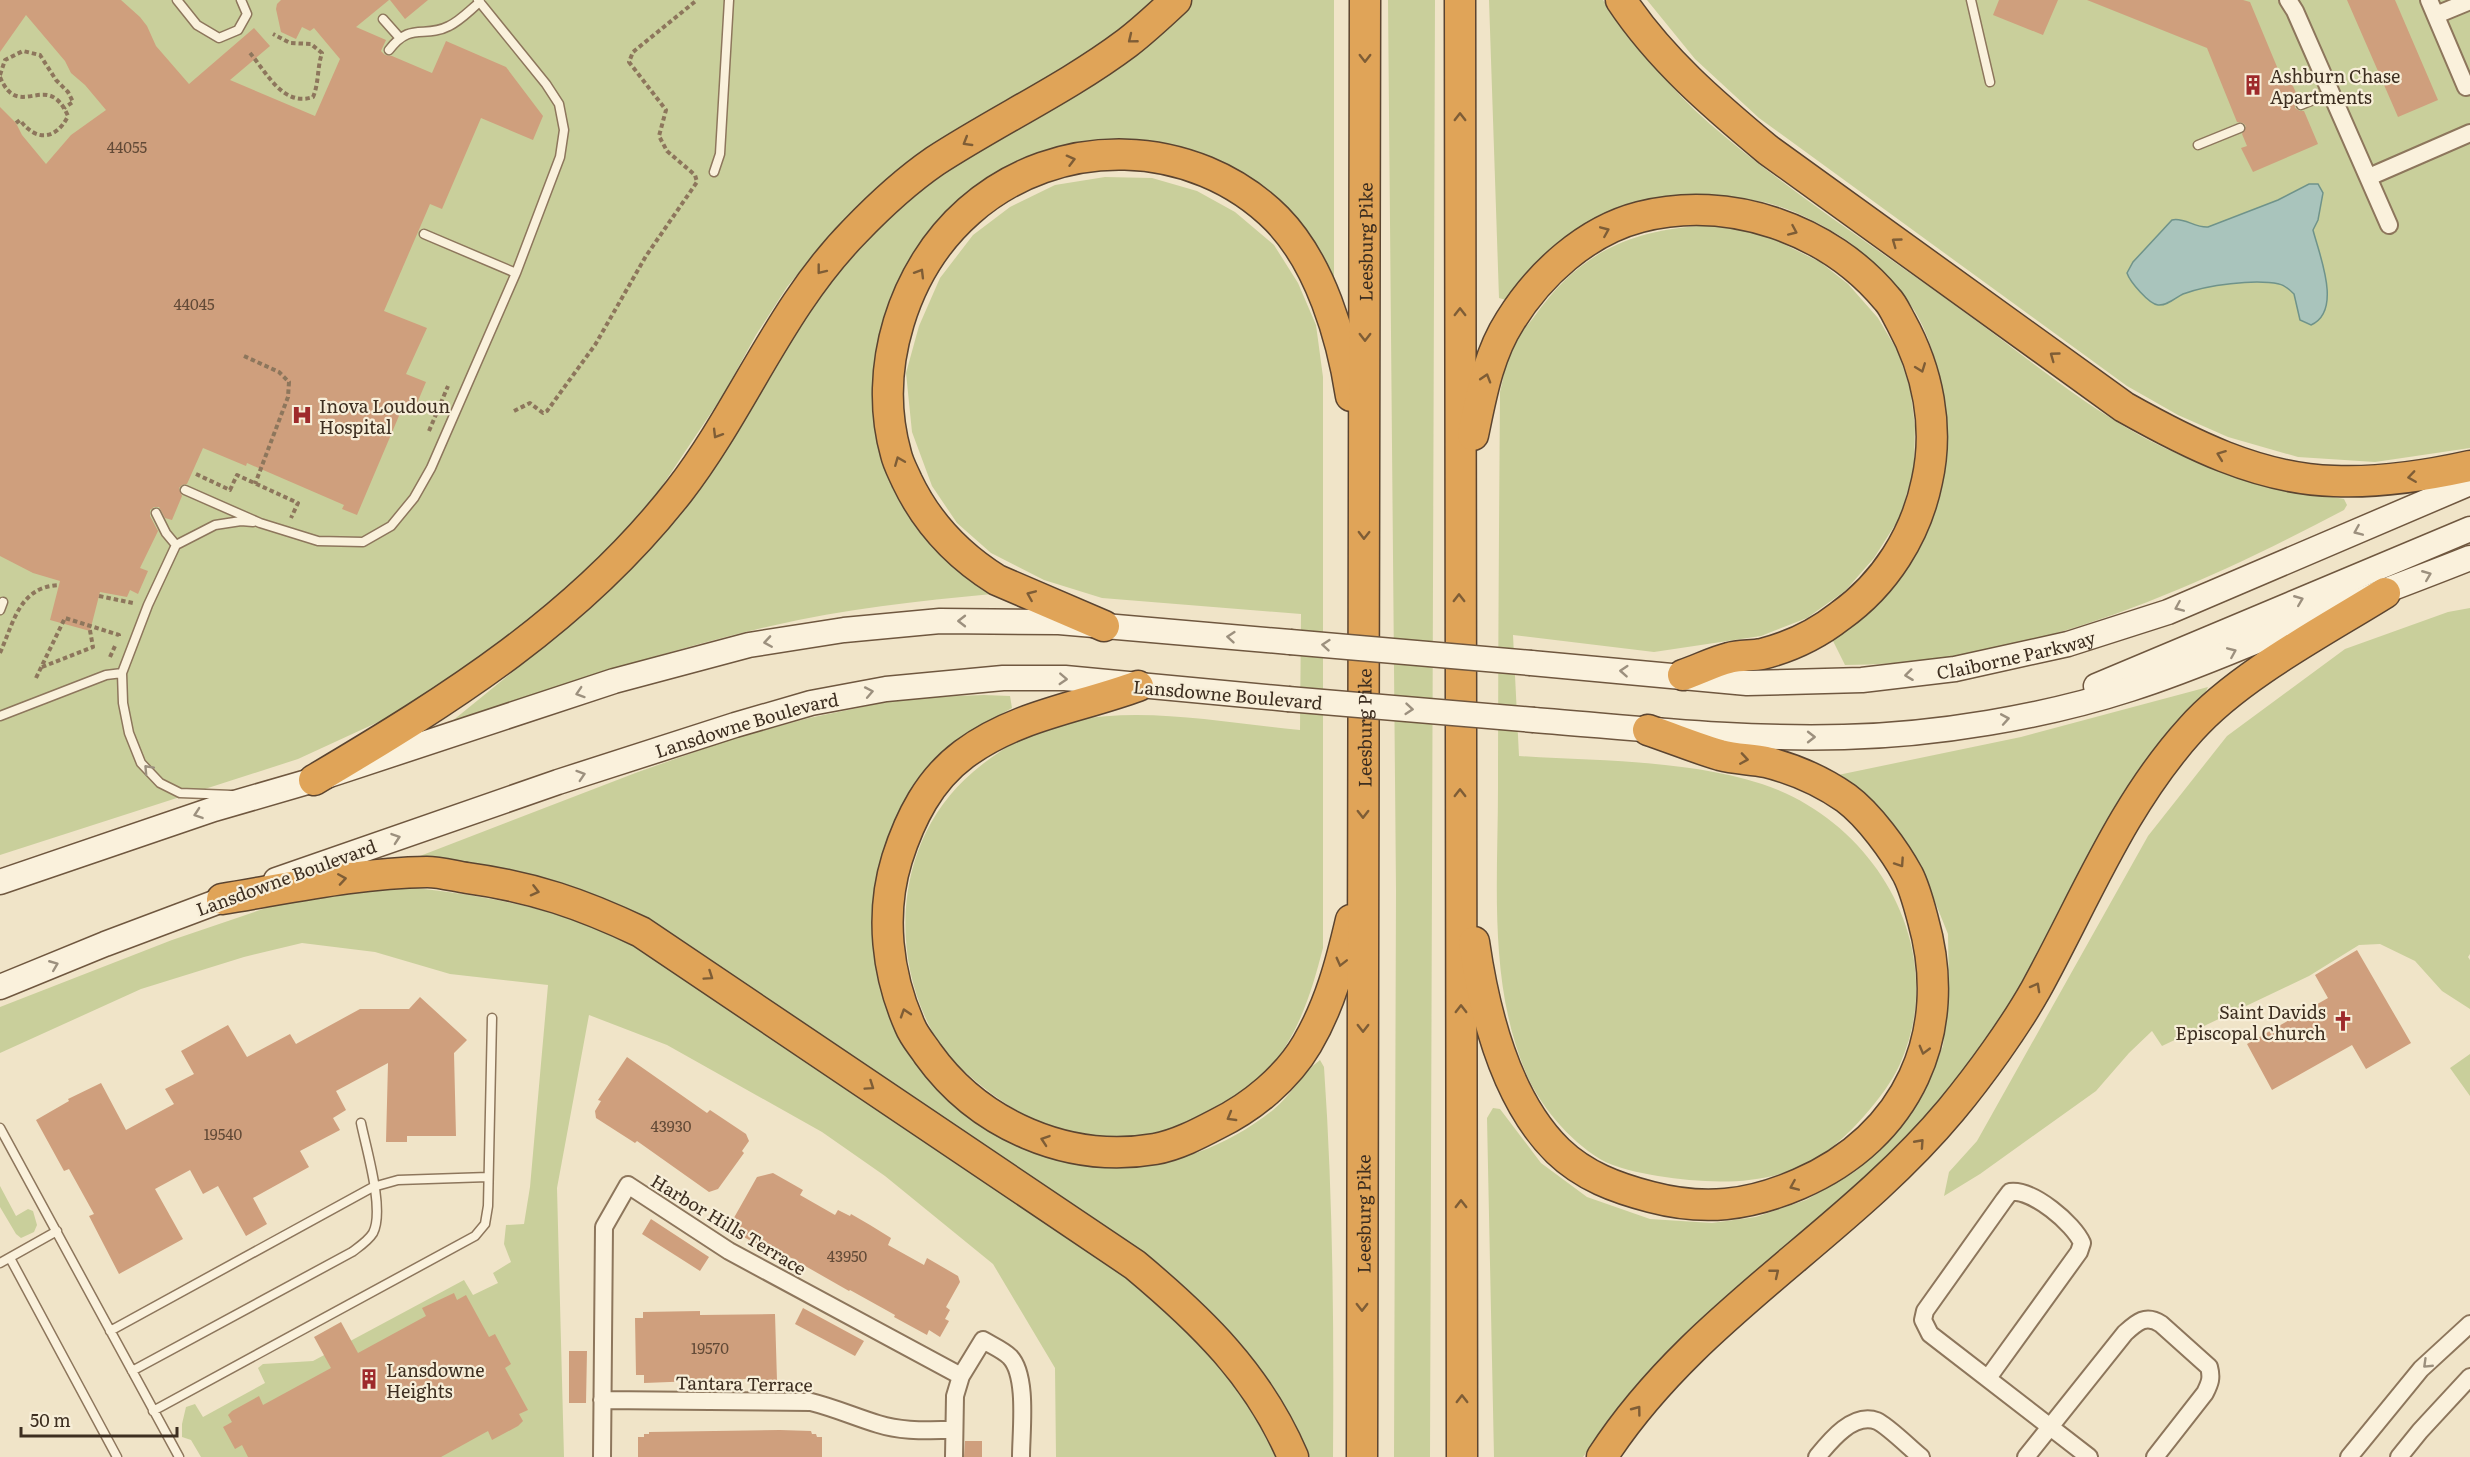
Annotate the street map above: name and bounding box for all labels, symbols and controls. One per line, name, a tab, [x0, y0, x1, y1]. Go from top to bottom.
one-way arrow	[1128, 31, 1139, 42]
one-way arrow	[1359, 54, 1371, 63]
place label: Ashburn Chase Apartments	[2270, 62, 2400, 110]
building icon: Ashburn Chase Apartments	[2241, 73, 2265, 97]
one-way arrow	[1454, 113, 1466, 122]
house number: 44055	[107, 135, 148, 158]
one-way arrow	[963, 135, 973, 147]
one-way arrow	[1066, 154, 1076, 167]
street label: Leesburg Pike	[1351, 182, 1378, 302]
one-way arrow	[1787, 224, 1798, 236]
one-way arrow	[1599, 226, 1610, 238]
one-way arrow	[1891, 238, 1902, 249]
one-way arrow	[818, 263, 829, 274]
one-way arrow	[913, 269, 925, 279]
house number: 44045	[173, 292, 215, 315]
one-way arrow	[1454, 308, 1466, 317]
one-way arrow	[1359, 333, 1371, 342]
one-way arrow	[2049, 353, 2060, 364]
one-way arrow	[1914, 362, 1927, 373]
one-way arrow	[1479, 373, 1491, 384]
place label: Inova Loudoun Hospital	[319, 392, 450, 440]
hospital icon: Inova Loudoun Hospital	[290, 403, 314, 427]
one-way arrow	[713, 428, 724, 438]
one-way arrow	[2216, 450, 2227, 462]
one-way arrow	[894, 456, 906, 467]
one-way arrow	[2408, 470, 2418, 483]
one-way arrow	[2354, 524, 2365, 536]
one-way arrow	[1358, 531, 1370, 540]
one-way arrow	[2421, 570, 2432, 582]
one-way arrow	[1027, 590, 1038, 602]
one-way arrow	[1453, 593, 1465, 602]
one-way arrow	[2293, 595, 2304, 607]
one-way arrow	[2174, 600, 2185, 612]
one-way arrow	[958, 615, 967, 627]
street label: Claiborne Parkway	[1935, 623, 2099, 685]
one-way arrow	[1227, 631, 1236, 644]
one-way arrow	[764, 635, 774, 648]
one-way arrow	[1321, 639, 1330, 652]
one-way arrow	[2225, 647, 2236, 659]
one-way arrow	[1620, 665, 1629, 678]
street label: Leesburg Pike	[1350, 668, 1377, 788]
one-way arrow	[1904, 669, 1914, 681]
one-way arrow	[1059, 672, 1068, 685]
street label: Lansdowne Boulevard	[1132, 672, 1324, 716]
one-way arrow	[575, 685, 586, 698]
street label: Lansdowne Boulevard	[651, 685, 841, 764]
one-way arrow	[864, 686, 874, 699]
one-way arrow	[1404, 702, 1413, 715]
one-way arrow	[1999, 713, 2009, 726]
one-way arrow	[1806, 731, 1815, 743]
one-way arrow	[1739, 752, 1748, 764]
one-way arrow	[144, 765, 155, 776]
one-way arrow	[575, 770, 586, 782]
one-way arrow	[1454, 788, 1466, 797]
one-way arrow	[193, 807, 203, 820]
one-way arrow	[1356, 810, 1369, 819]
street label: Lansdowne Boulevard	[192, 832, 380, 922]
one-way arrow	[390, 832, 401, 845]
one-way arrow	[1893, 856, 1904, 867]
one-way arrow	[338, 874, 347, 886]
one-way arrow	[530, 883, 540, 896]
one-way arrow	[1335, 957, 1348, 967]
one-way arrow	[48, 960, 59, 972]
one-way arrow	[702, 969, 713, 980]
one-way arrow	[2029, 983, 2040, 993]
place label: Saint Davids Episcopal Church	[2175, 998, 2326, 1046]
one-way arrow	[1455, 1004, 1467, 1013]
one-way arrow	[900, 1008, 912, 1019]
church icon: Saint Davids Episcopal Church	[2331, 1009, 2355, 1033]
one-way arrow	[1357, 1023, 1369, 1032]
one-way arrow	[1919, 1045, 1932, 1055]
one-way arrow	[864, 1078, 875, 1089]
one-way arrow	[1227, 1109, 1237, 1121]
house number: 43930	[650, 1114, 692, 1137]
house number: 19540	[204, 1122, 243, 1145]
one-way arrow	[1040, 1135, 1050, 1148]
one-way arrow	[1913, 1139, 1924, 1150]
street label: Leesburg Pike	[1349, 1154, 1376, 1274]
street label: Harbor Hills Terrace	[646, 1167, 812, 1281]
one-way arrow	[1789, 1179, 1800, 1191]
one-way arrow	[1455, 1199, 1467, 1208]
house number: 43950	[827, 1244, 868, 1267]
one-way arrow	[1768, 1269, 1779, 1280]
one-way arrow	[1356, 1302, 1368, 1311]
house number: 19570	[691, 1336, 729, 1359]
place label: Lansdowne Heights	[386, 1356, 485, 1404]
one-way arrow	[2423, 1357, 2433, 1368]
building icon: Lansdowne Heights	[357, 1367, 381, 1391]
street label: Tantara Terrace	[675, 1368, 813, 1398]
one-way arrow	[1456, 1394, 1468, 1403]
scale bar	[21, 1400, 177, 1438]
one-way arrow	[1630, 1405, 1641, 1416]
text: 50 m	[30, 1406, 71, 1433]

